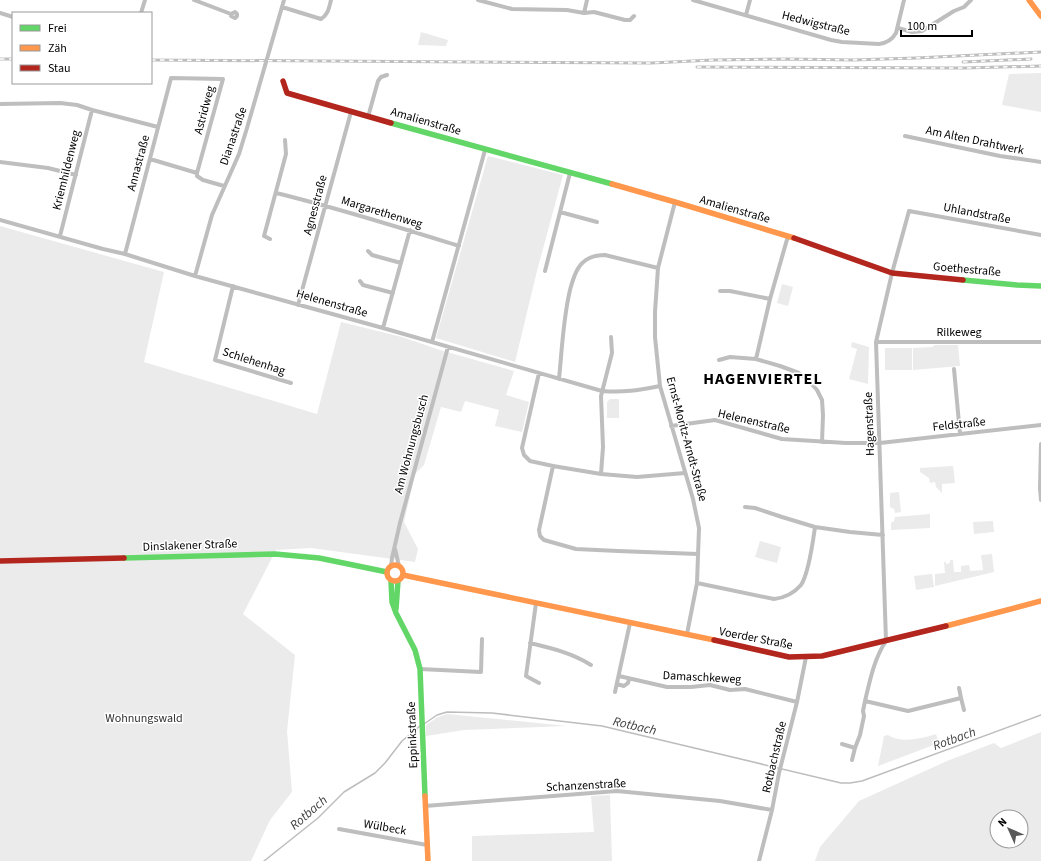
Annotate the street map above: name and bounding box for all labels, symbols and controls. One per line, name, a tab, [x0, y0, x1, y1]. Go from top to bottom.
street label: Hedwigstraße	[780, 7, 852, 40]
legend	[12, 12, 152, 84]
scale bar	[901, 12, 972, 38]
text: 100 m	[907, 18, 937, 35]
text: Frei	[48, 20, 67, 37]
text: Zäh	[48, 40, 67, 57]
text: Stau	[48, 60, 71, 77]
street label: Astridweg	[190, 84, 219, 136]
street label: Amalienstraße	[389, 103, 463, 140]
street label: Dianastraße	[216, 105, 251, 168]
street label: Am Alten Drahtwerk	[924, 122, 1026, 159]
street label: Kriemhildenweg	[48, 128, 85, 212]
street label: Annastraße	[123, 133, 154, 193]
street label: Agnesstraße	[299, 173, 332, 237]
street label: Amalienstraße	[698, 191, 772, 228]
street label: Margarethenweg	[339, 192, 425, 233]
street label: Uhlandstraße	[942, 199, 1012, 228]
street label: Goethestraße	[932, 258, 1002, 281]
street label: Helenenstraße	[294, 285, 370, 322]
street label: Rilkeweg	[936, 324, 982, 341]
street label: Schlehenhag	[220, 343, 287, 380]
district label: HAGENVIERTEL	[703, 368, 823, 390]
street label: Ernst-Moritz-Arndt-Straße	[662, 375, 711, 503]
street label: Hagenstraße	[860, 392, 879, 456]
street label: Am Wohnungsbusch	[390, 393, 433, 496]
street label: Helenenstraße	[716, 405, 792, 438]
street label: Feldstraße	[932, 413, 986, 436]
street label: Dinslakener Straße	[142, 535, 238, 556]
street label: Voerder Straße	[718, 623, 794, 654]
street label: Damaschkeweg	[662, 667, 742, 688]
street label: Eppinkstraße	[403, 701, 422, 769]
park label: Wohnungswald	[105, 710, 183, 727]
water label: Rotbach	[611, 712, 659, 740]
street label: Rotbachstraße	[758, 719, 791, 795]
water label: Rotbach	[930, 723, 978, 755]
street label: Schanzenstraße	[546, 775, 627, 796]
water label: Rotbach	[286, 791, 331, 834]
north arrow	[989, 809, 1029, 849]
text: N	[994, 814, 1010, 830]
street label: Wülbeck	[362, 815, 408, 840]

